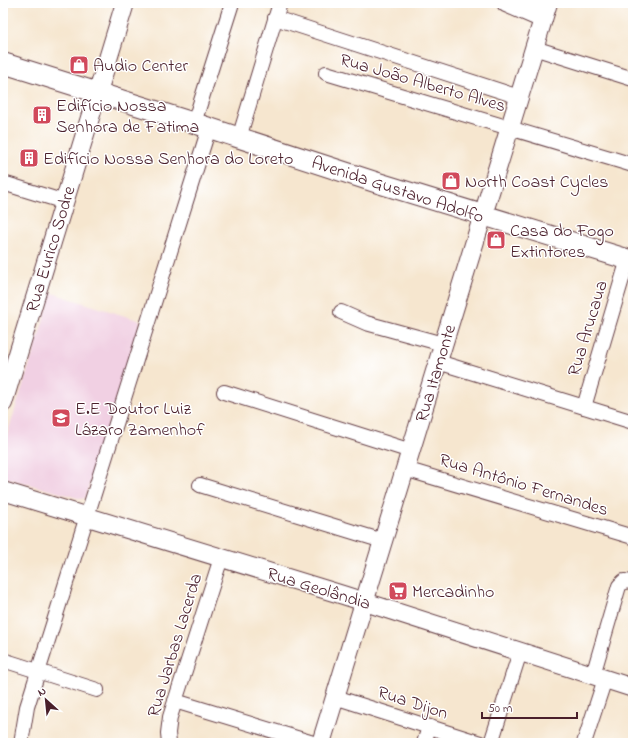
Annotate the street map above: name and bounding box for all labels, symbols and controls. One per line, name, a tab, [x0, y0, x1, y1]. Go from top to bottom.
street label: Rua João Alberto Alves	[336, 48, 508, 120]
shop icon: Audio Center	[68, 54, 90, 76]
place label: Audio Center	[93, 54, 188, 80]
place label: Edifício Nossa Senhora de Fatima	[56, 94, 199, 141]
building icon: Edifício Nossa Senhora de Fatima	[31, 104, 53, 126]
building icon: Edifício Nossa Senhora do Loreto	[18, 147, 40, 169]
place label: Edifício Nossa Senhora do Loreto	[43, 147, 293, 173]
street label: Avenida Gustavo Adolfo	[308, 151, 487, 231]
shop icon: North Coast Cycles	[440, 170, 462, 192]
place label: North Coast Cycles	[465, 170, 609, 196]
street label: Rua Eurico Sodre	[20, 182, 84, 316]
place label: Casa do Fogo Extintores	[510, 219, 614, 266]
shop icon: Casa do Fogo Extintores	[485, 229, 507, 251]
street label: Rua Arucaua	[562, 277, 616, 380]
street label: Rua Itamonte	[410, 321, 464, 426]
place label: E.E Doutor Luiz Lázaro Zamenhof	[75, 397, 205, 444]
school or university icon: E.E Doutor Luiz Lázaro Zamenhof	[50, 407, 72, 429]
street label: Rua Antônio Fernandes	[436, 448, 611, 524]
street label: Rua Geolândia	[263, 562, 374, 618]
street label: Rua Jarbas Lacerda	[142, 570, 210, 721]
supermarket icon: Mercadinho	[387, 580, 409, 602]
place label: Mercadinho	[412, 580, 494, 606]
north arrow	[26, 680, 66, 720]
street label: Rua Dijon	[374, 680, 451, 728]
text: N	[35, 683, 49, 701]
scale bar	[482, 694, 577, 720]
text: 50 m	[488, 700, 512, 718]

